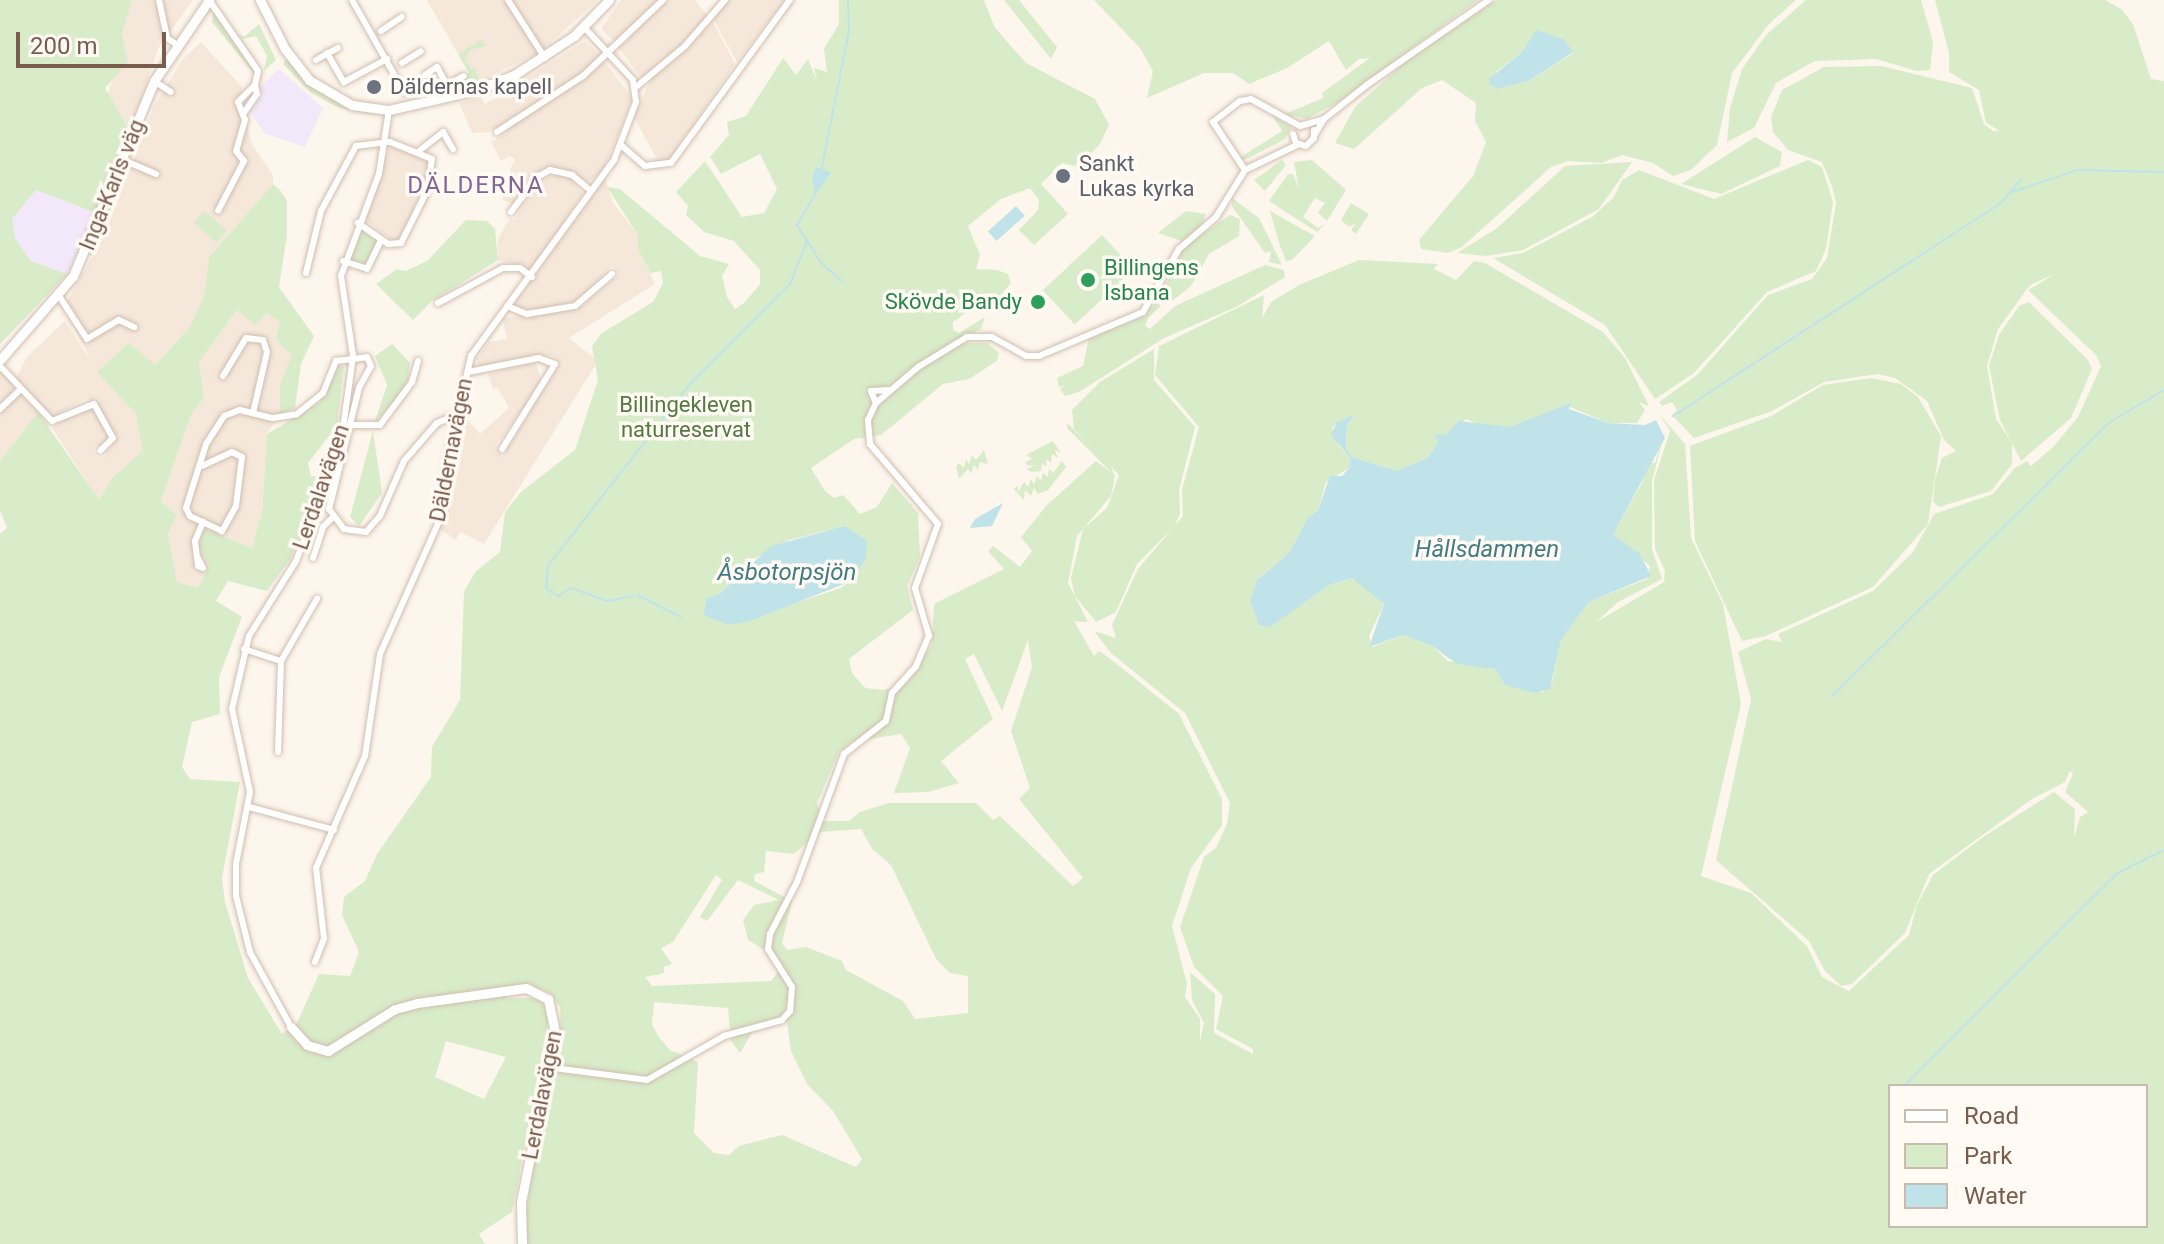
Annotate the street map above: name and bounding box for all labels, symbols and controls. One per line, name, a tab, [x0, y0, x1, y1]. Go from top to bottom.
scale bar	[20, 16, 170, 66]
text: 200 m	[30, 32, 97, 60]
place label: Däldernas kapell	[390, 74, 552, 100]
marker: Däldernas kapell	[365, 78, 383, 96]
street label: Inga-Karls väg	[74, 116, 150, 254]
place label: Sankt Lukas kyrka	[1079, 150, 1195, 202]
marker: Sankt Lukas kyrka	[1054, 167, 1072, 185]
district label: DÄLDERNA	[407, 172, 545, 200]
place label: Billingens Isbana	[1104, 254, 1199, 306]
marker: Billingens Isbana	[1079, 271, 1097, 289]
place label: Skövde Bandy	[885, 289, 1022, 315]
marker: Skövde Bandy	[1029, 293, 1047, 311]
street label: Däldernavägen	[424, 376, 478, 524]
park label: Billingekleven naturreservat	[619, 391, 753, 442]
street label: Lerdalavägen	[287, 421, 355, 553]
water label: Hållsdammen	[1415, 536, 1559, 564]
water label: Åsbotorpsjön	[718, 559, 856, 587]
street label: Lerdalavägen	[517, 1028, 567, 1162]
legend	[1888, 1084, 2148, 1228]
text: Road	[1964, 1102, 2019, 1130]
text: Park	[1964, 1142, 2012, 1170]
text: Water	[1964, 1182, 2027, 1210]

